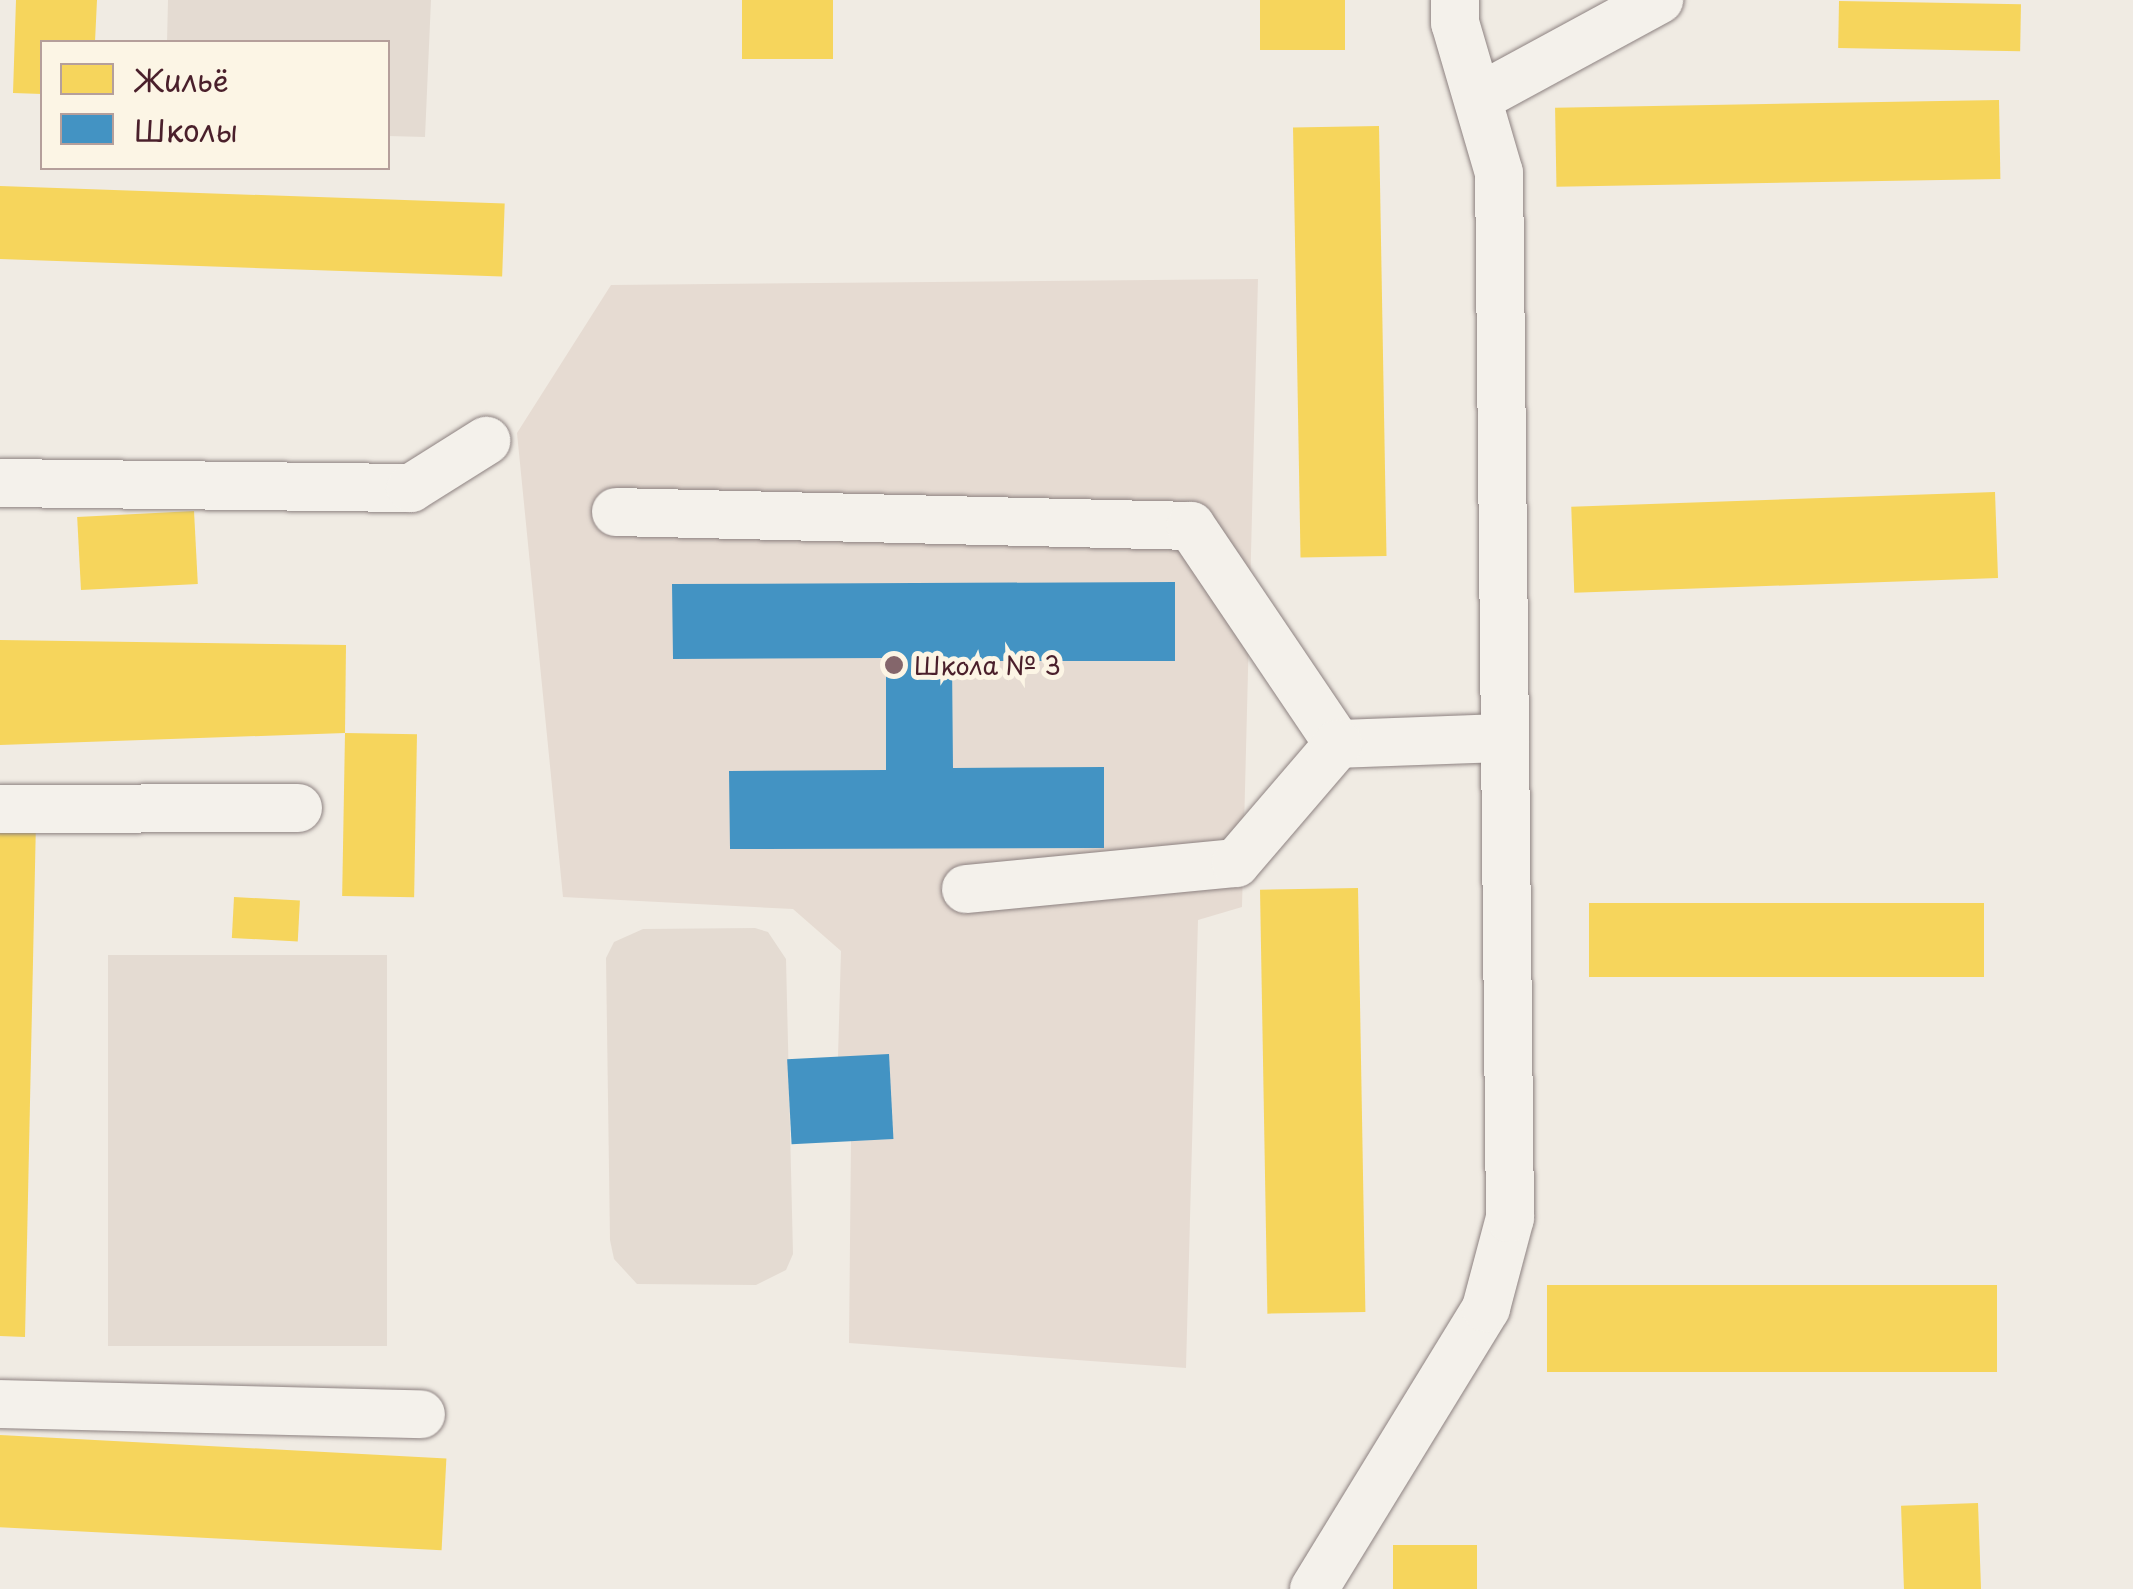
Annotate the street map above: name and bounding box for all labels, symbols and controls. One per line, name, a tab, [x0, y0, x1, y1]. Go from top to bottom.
legend	[40, 40, 390, 170]
text: Жильё	[134, 57, 229, 102]
text: Школы	[134, 107, 238, 152]
place label: Школа № 3	[914, 650, 1061, 680]
marker: Школа № 3	[883, 654, 905, 676]

